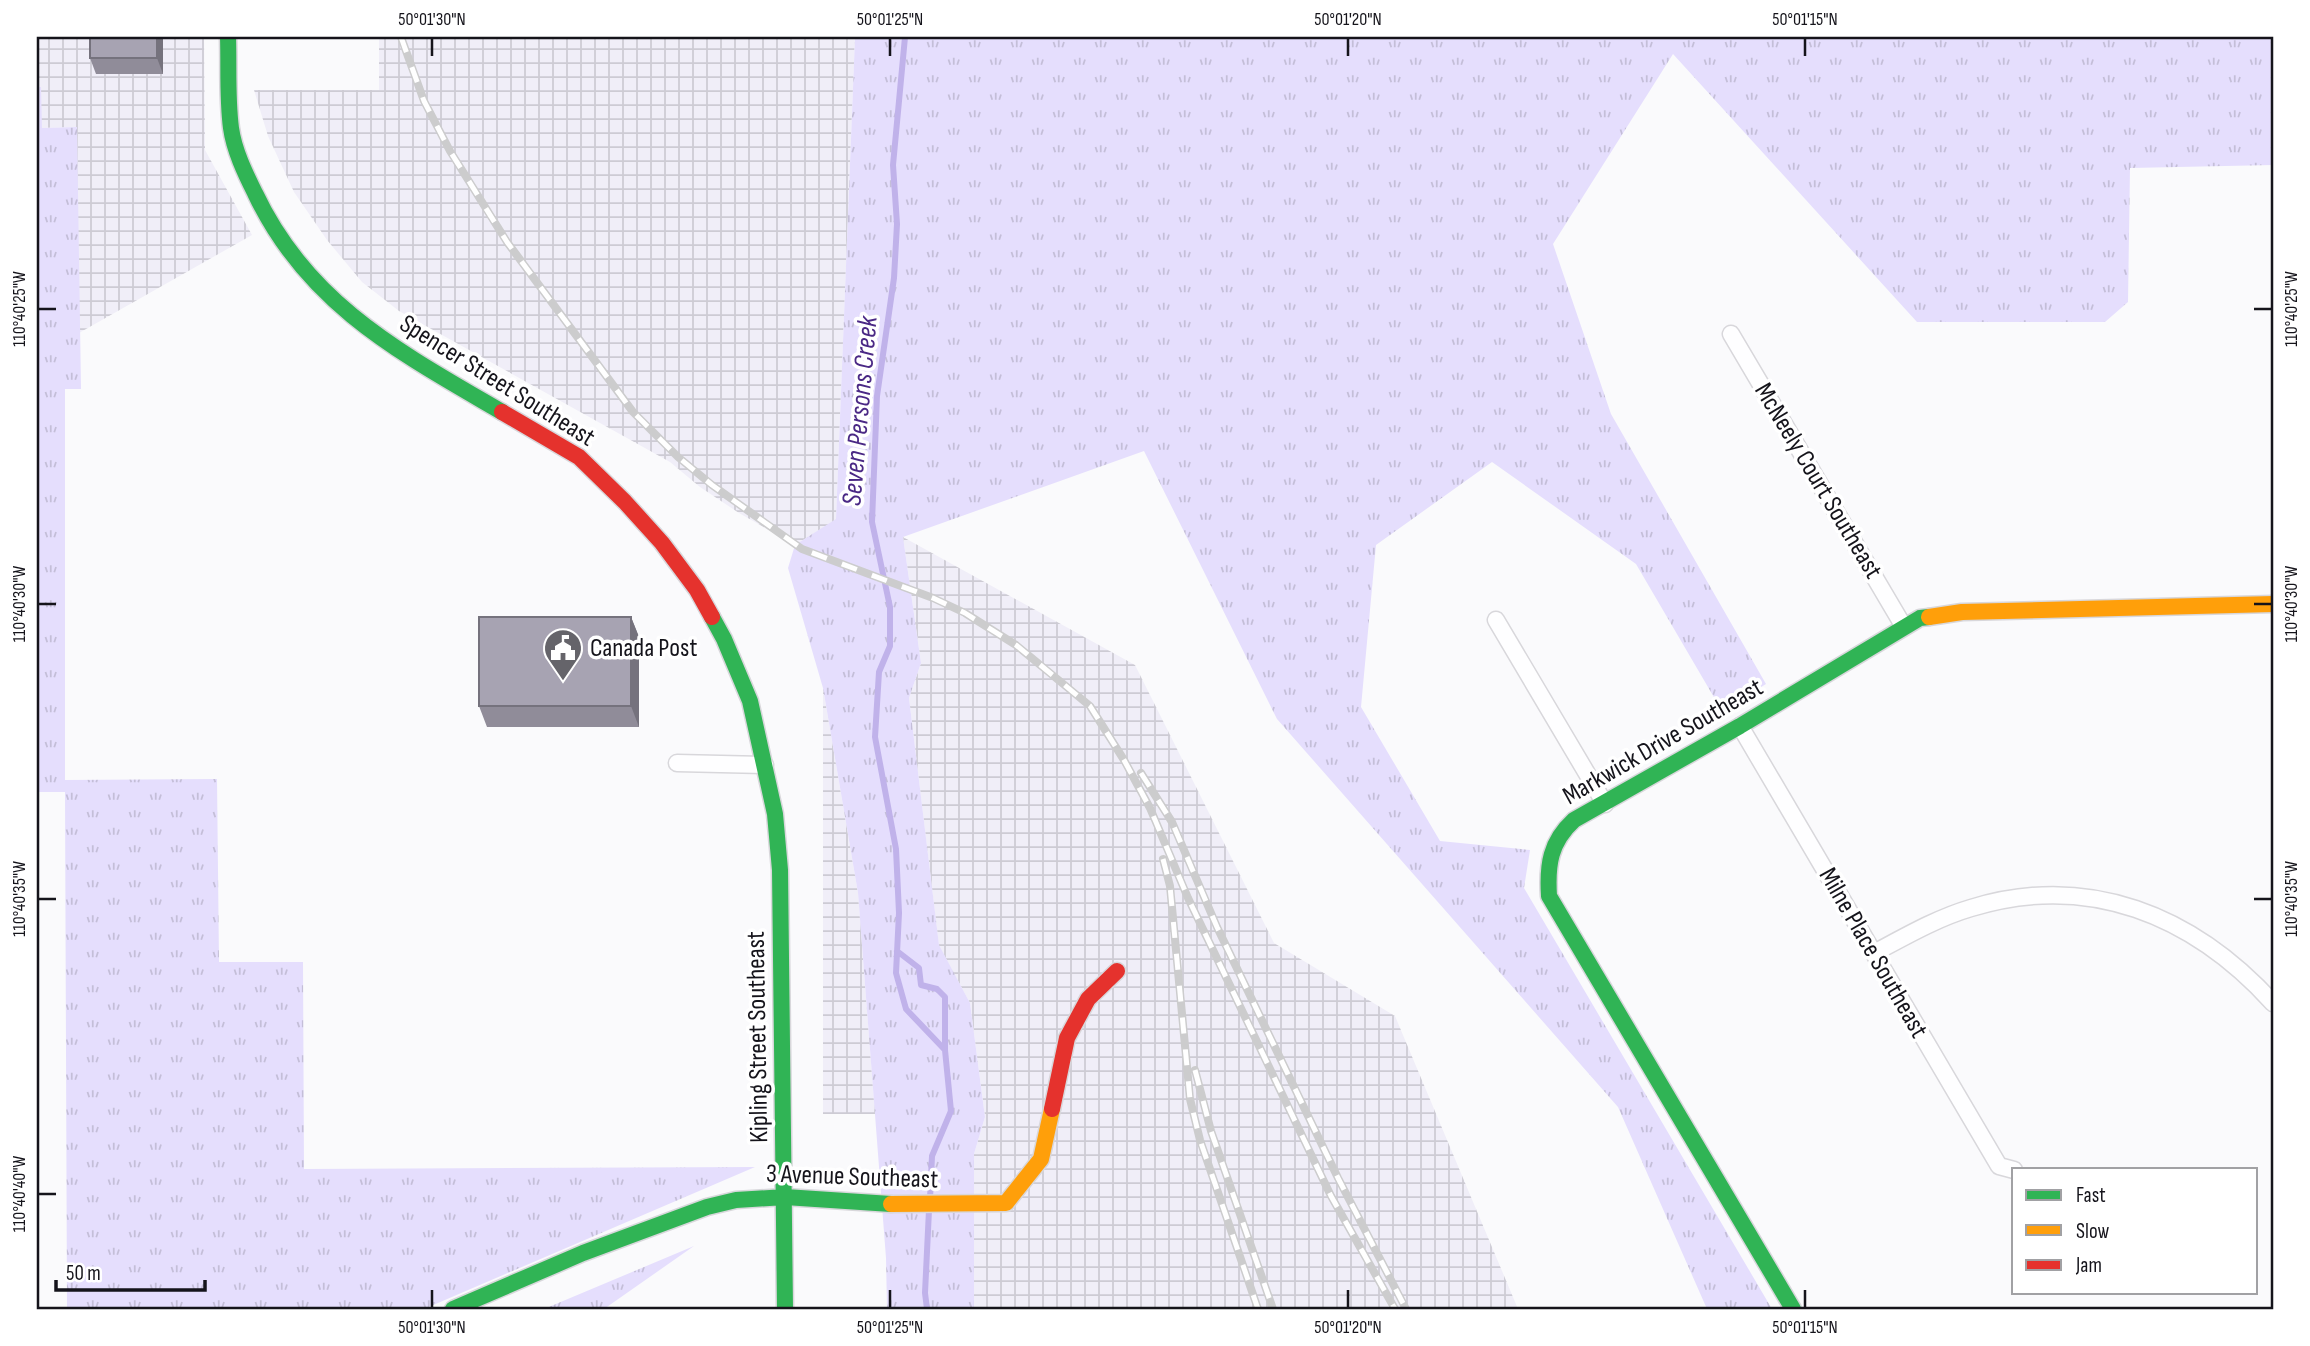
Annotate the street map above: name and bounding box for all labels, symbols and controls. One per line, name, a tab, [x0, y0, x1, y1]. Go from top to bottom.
text: 50°01'30"N	[398, 9, 466, 30]
text: 50°01'25"N	[857, 9, 923, 30]
text: 50°01'20"N	[1314, 9, 1382, 30]
text: 50°01'15"N	[1772, 9, 1838, 30]
text: 110°40'25"W	[9, 271, 30, 347]
text: 110°40'25"W	[2281, 271, 2302, 347]
street label: Spencer Street Southeast	[394, 308, 600, 454]
water label: Seven Persons Creek	[835, 313, 885, 507]
street label: McNeely Court Southeast	[1747, 378, 1889, 584]
text: 110°40'30"W	[9, 565, 30, 642]
text: 110°40'30"W	[2281, 565, 2302, 642]
public building icon: Canada Post	[542, 627, 584, 682]
place label: Canada Post	[590, 633, 697, 664]
street label: Markwick Drive Southeast	[1557, 672, 1769, 812]
text: 110°40'35"W	[9, 861, 30, 937]
text: 110°40'35"W	[2281, 861, 2302, 937]
street label: Milne Place Southeast	[1812, 862, 1934, 1044]
street label: Kipling Street Southeast	[741, 931, 775, 1143]
text: 110°40'40"W	[9, 1155, 30, 1232]
street label: 3 Avenue Southeast	[765, 1159, 939, 1195]
legend	[2012, 1168, 2258, 1294]
text: Fast	[2076, 1183, 2106, 1208]
text: Slow	[2076, 1219, 2110, 1244]
scale bar	[56, 1248, 205, 1292]
text: Jam	[2075, 1253, 2102, 1278]
text: 50 m	[66, 1261, 101, 1286]
text: 50°01'30"N	[398, 1317, 466, 1338]
text: 50°01'25"N	[857, 1317, 923, 1338]
text: 50°01'20"N	[1314, 1317, 1382, 1338]
text: 50°01'15"N	[1772, 1317, 1838, 1338]

